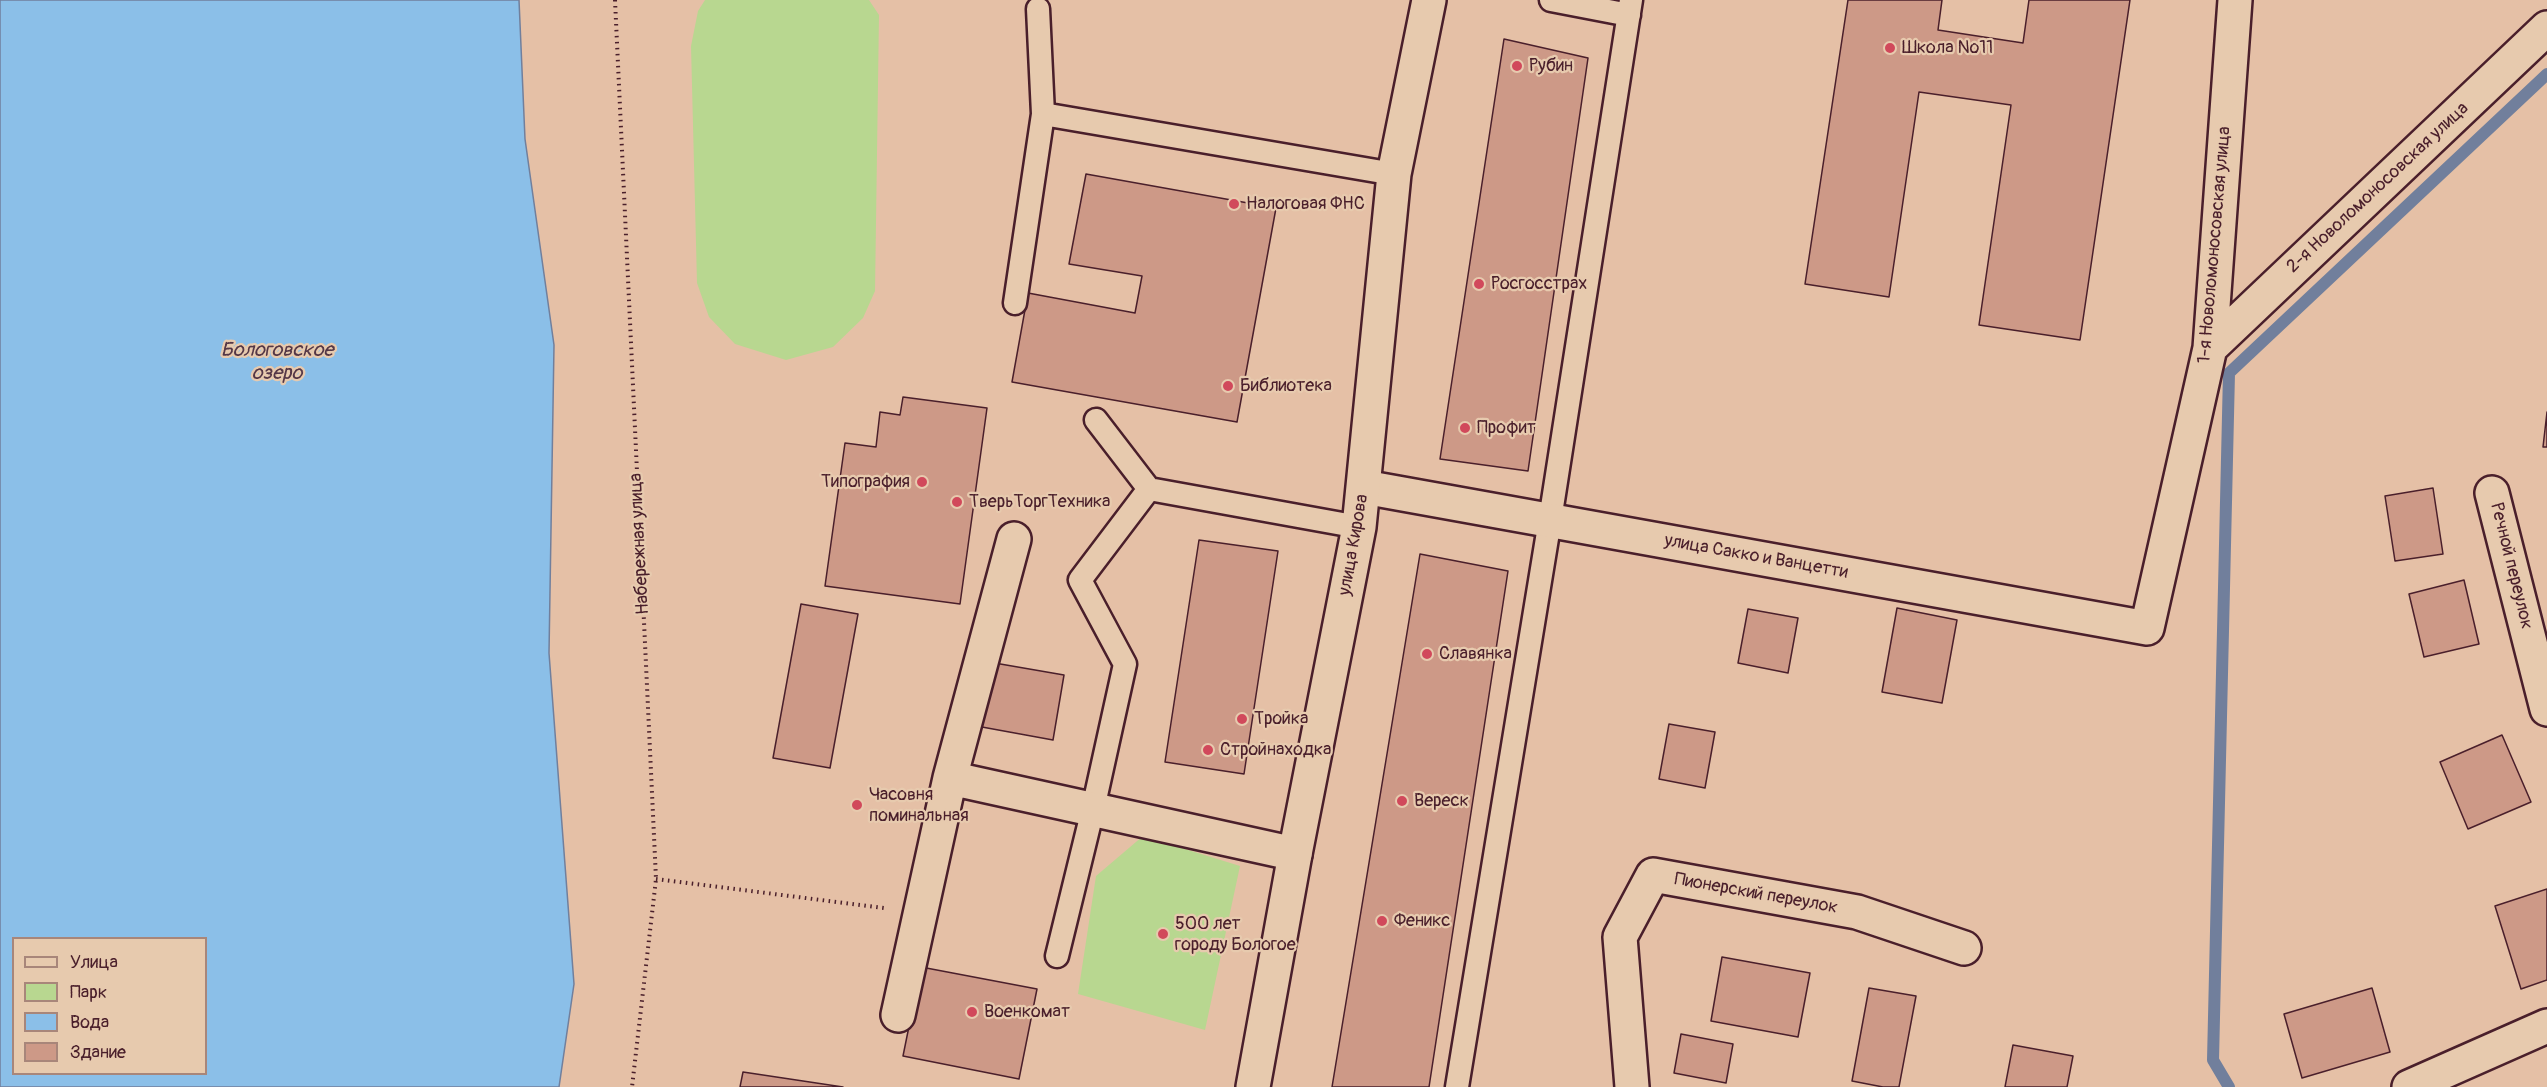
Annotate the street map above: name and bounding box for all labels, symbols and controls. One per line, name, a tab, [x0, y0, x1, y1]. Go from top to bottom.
place label: Школа №11	[1902, 37, 1993, 59]
marker: Школа №11	[1883, 41, 1897, 55]
place label: Рубин	[1529, 55, 1573, 77]
marker: Рубин	[1510, 59, 1524, 73]
street label: 2-я Новоломоносовская улица	[2283, 98, 2473, 278]
street label: 1-я Новоломоносовская улица	[2194, 126, 2236, 364]
place label: Налоговая ФНС	[1246, 193, 1365, 215]
marker: Налоговая ФНС	[1227, 197, 1241, 211]
place label: Росгосстрах	[1491, 273, 1587, 295]
marker: Росгосстрах	[1472, 277, 1486, 291]
water label: Бологовское озеро	[221, 339, 333, 386]
place label: Библиотека	[1240, 375, 1332, 397]
marker: Библиотека	[1221, 379, 1235, 393]
place label: Профит	[1477, 417, 1536, 439]
marker: Профит	[1458, 421, 1472, 435]
place label: Типография	[821, 471, 910, 493]
street label: Набережная улица	[626, 473, 654, 615]
marker: Типография	[915, 475, 929, 489]
place label: ТверьТоргТехника	[969, 491, 1110, 513]
street label: улица Кирова	[1334, 493, 1374, 597]
marker: ТверьТоргТехника	[950, 495, 964, 509]
street label: Речной переулок	[2485, 501, 2537, 631]
street label: улица Сакко и Ванцетти	[1663, 530, 1849, 584]
place label: Славянка	[1439, 643, 1512, 665]
marker: Славянка	[1420, 647, 1434, 661]
place label: Тройка	[1254, 708, 1308, 730]
marker: Тройка	[1235, 712, 1249, 726]
place label: Стройнаходка	[1220, 739, 1331, 761]
marker: Стройнаходка	[1201, 743, 1215, 757]
place label: Часовня поминальная	[869, 784, 969, 826]
place label: Вереск	[1414, 790, 1469, 812]
marker: Вереск	[1395, 794, 1409, 808]
marker: Часовня поминальная	[850, 798, 864, 812]
street label: Пионерский переулок	[1673, 869, 1839, 919]
place label: Феникс	[1394, 910, 1450, 932]
place label: 500 лет городу Бологое	[1175, 913, 1296, 956]
marker: Феникс	[1375, 914, 1389, 928]
marker: 500 лет городу Бологое	[1156, 927, 1170, 941]
legend	[12, 937, 207, 1075]
text: Улица	[70, 951, 118, 974]
text: Парк	[70, 981, 107, 1004]
place label: Военкомат	[984, 1001, 1070, 1023]
marker: Военкомат	[965, 1005, 979, 1019]
text: Вода	[70, 1011, 109, 1034]
text: Здание	[70, 1041, 126, 1064]

